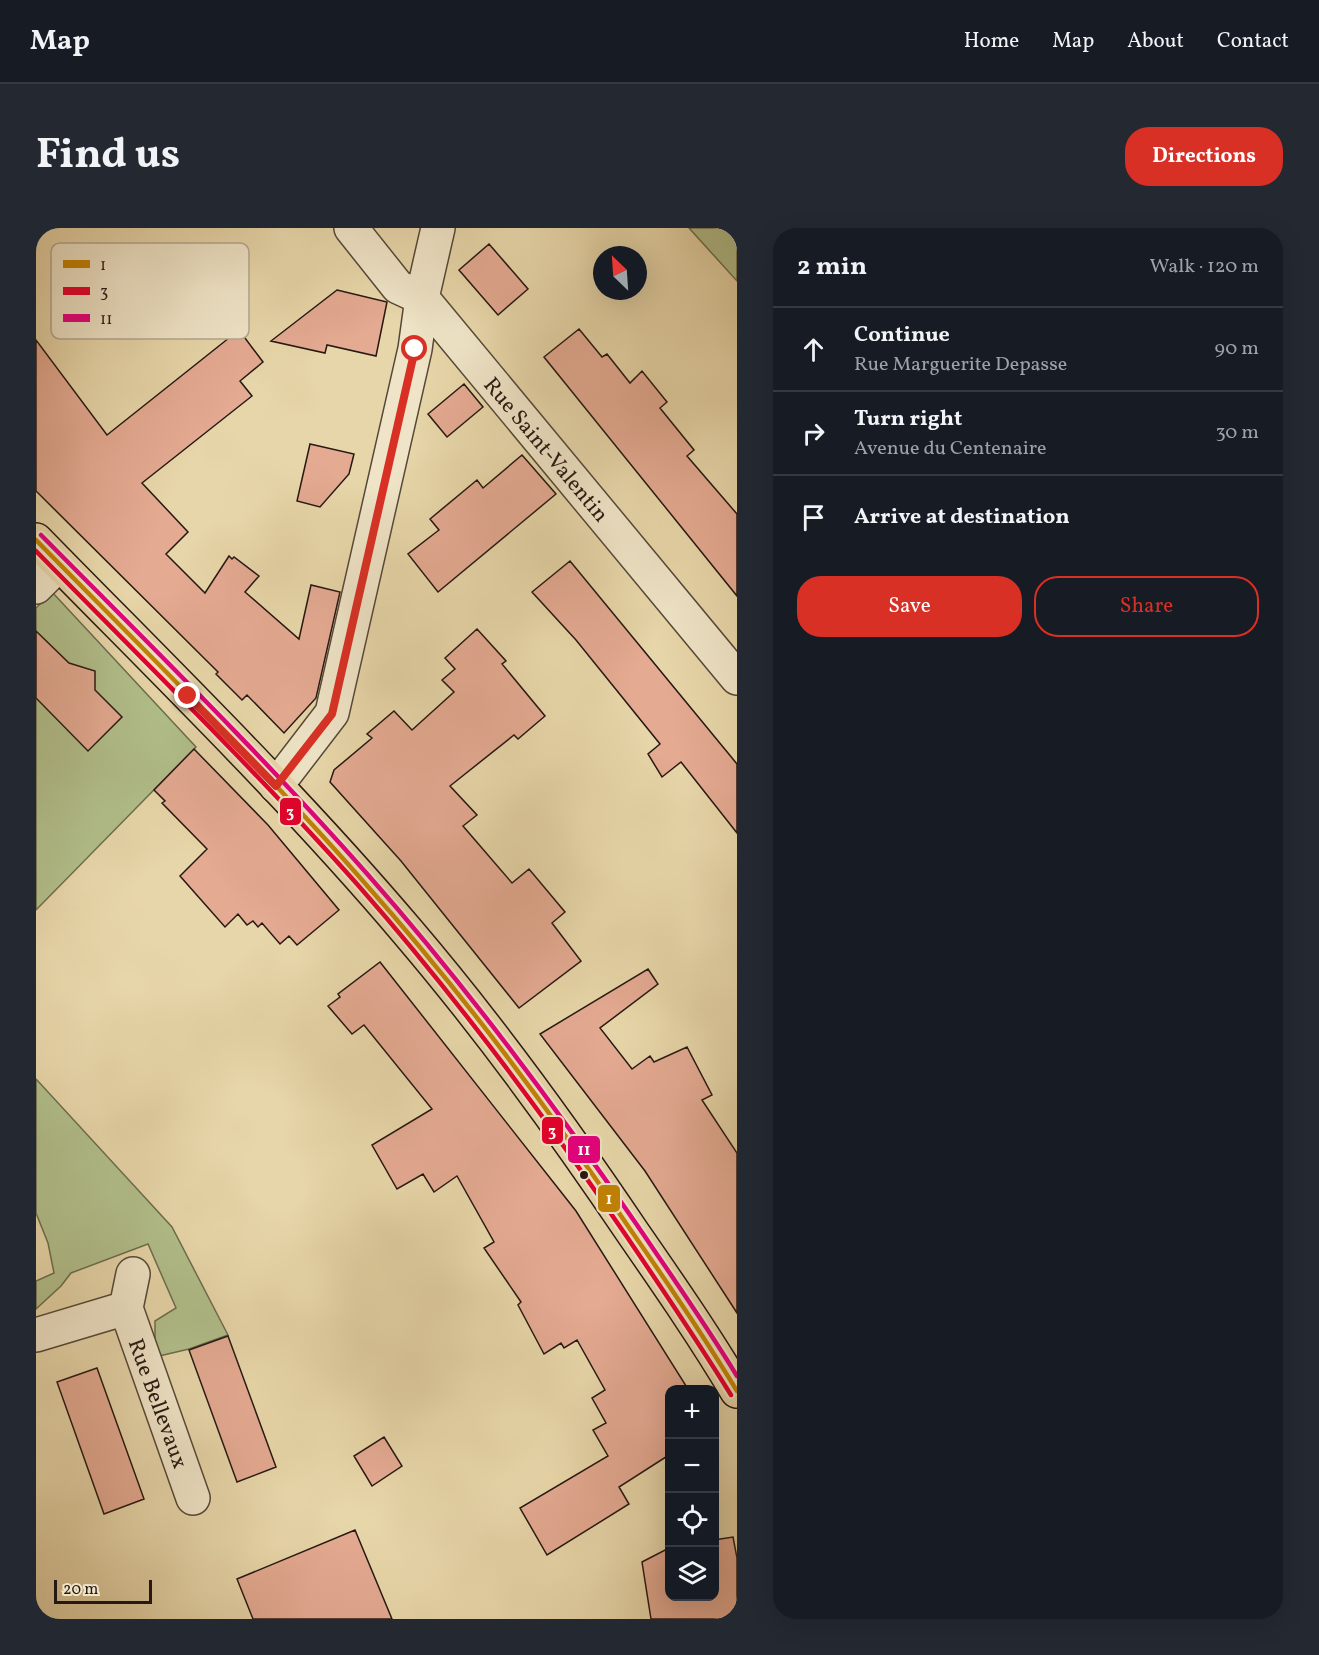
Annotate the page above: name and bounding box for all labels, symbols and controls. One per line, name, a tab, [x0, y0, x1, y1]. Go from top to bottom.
text: Map	[30, 22, 90, 61]
text: Home	[964, 27, 1019, 56]
text: Map	[1052, 27, 1094, 56]
text: About	[1127, 27, 1184, 56]
text: Contact	[1217, 27, 1289, 56]
text: Find us	[36, 127, 180, 186]
button: Directions	[1125, 127, 1283, 186]
legend	[51, 243, 249, 339]
north arrow	[593, 246, 647, 300]
text: 2 min	[797, 249, 867, 285]
text: Walk · 120 m	[1150, 253, 1259, 281]
text: 1	[100, 255, 106, 277]
text: 3	[100, 282, 108, 304]
text: 11	[100, 309, 112, 331]
text: Continue	[854, 320, 950, 351]
icon: ahead	[797, 333, 830, 366]
route start	[401, 335, 427, 361]
text: 90 m	[1215, 335, 1259, 363]
text: Rue Marguerite Depasse	[854, 351, 1067, 379]
street label: Rue Saint-Valentin	[475, 371, 615, 530]
text: Turn right	[854, 404, 962, 435]
icon: right	[797, 417, 830, 450]
text: 30 m	[1215, 419, 1259, 447]
text: Avenue du Centenaire	[854, 435, 1047, 463]
icon: arrive	[797, 501, 830, 534]
text: Arrive at destination	[854, 502, 1070, 533]
button: Save	[797, 576, 1022, 637]
button: Share	[1034, 576, 1259, 637]
route end	[174, 682, 200, 708]
line badge: 3	[279, 797, 302, 826]
text: 3	[286, 802, 294, 824]
line badge: 3	[541, 1116, 564, 1145]
text: 3	[548, 1121, 556, 1143]
line badge: 11	[567, 1135, 601, 1164]
text: 11	[578, 1140, 590, 1162]
unlabelled marker	[578, 1169, 590, 1181]
line badge: 1	[597, 1184, 621, 1213]
text: 1	[606, 1189, 612, 1211]
street label: Rue Bellevaux	[119, 1335, 195, 1473]
map controls	[665, 1385, 719, 1601]
button: +	[665, 1385, 719, 1439]
button: −	[665, 1439, 719, 1493]
button: locate	[665, 1493, 719, 1547]
button: layers	[665, 1547, 719, 1601]
scale bar	[54, 1577, 152, 1604]
text: 20 m	[63, 1579, 98, 1601]

